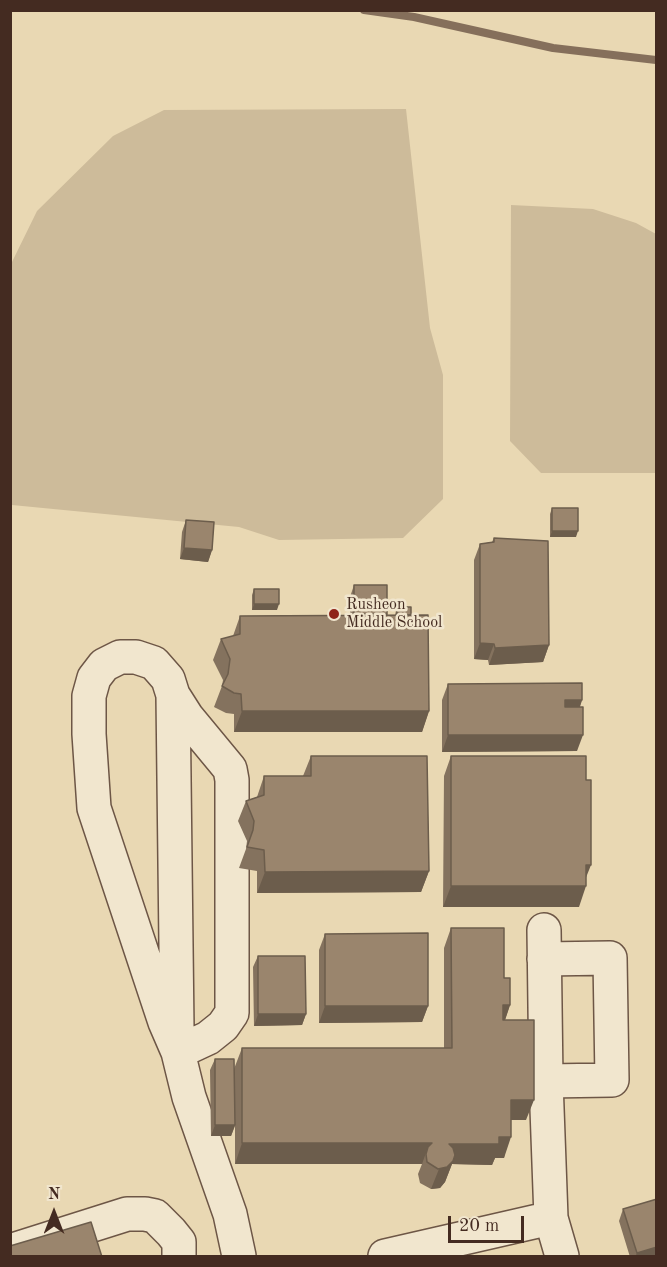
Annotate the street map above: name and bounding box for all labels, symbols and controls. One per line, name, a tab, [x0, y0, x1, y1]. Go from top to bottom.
place label: Rusheon Middle School	[346, 595, 442, 633]
marker: Rusheon Middle School	[327, 607, 341, 621]
north arrow	[24, 1183, 84, 1243]
text: N	[48, 1187, 60, 1203]
scale bar	[451, 1204, 528, 1242]
text: 20 m	[459, 1217, 499, 1235]

